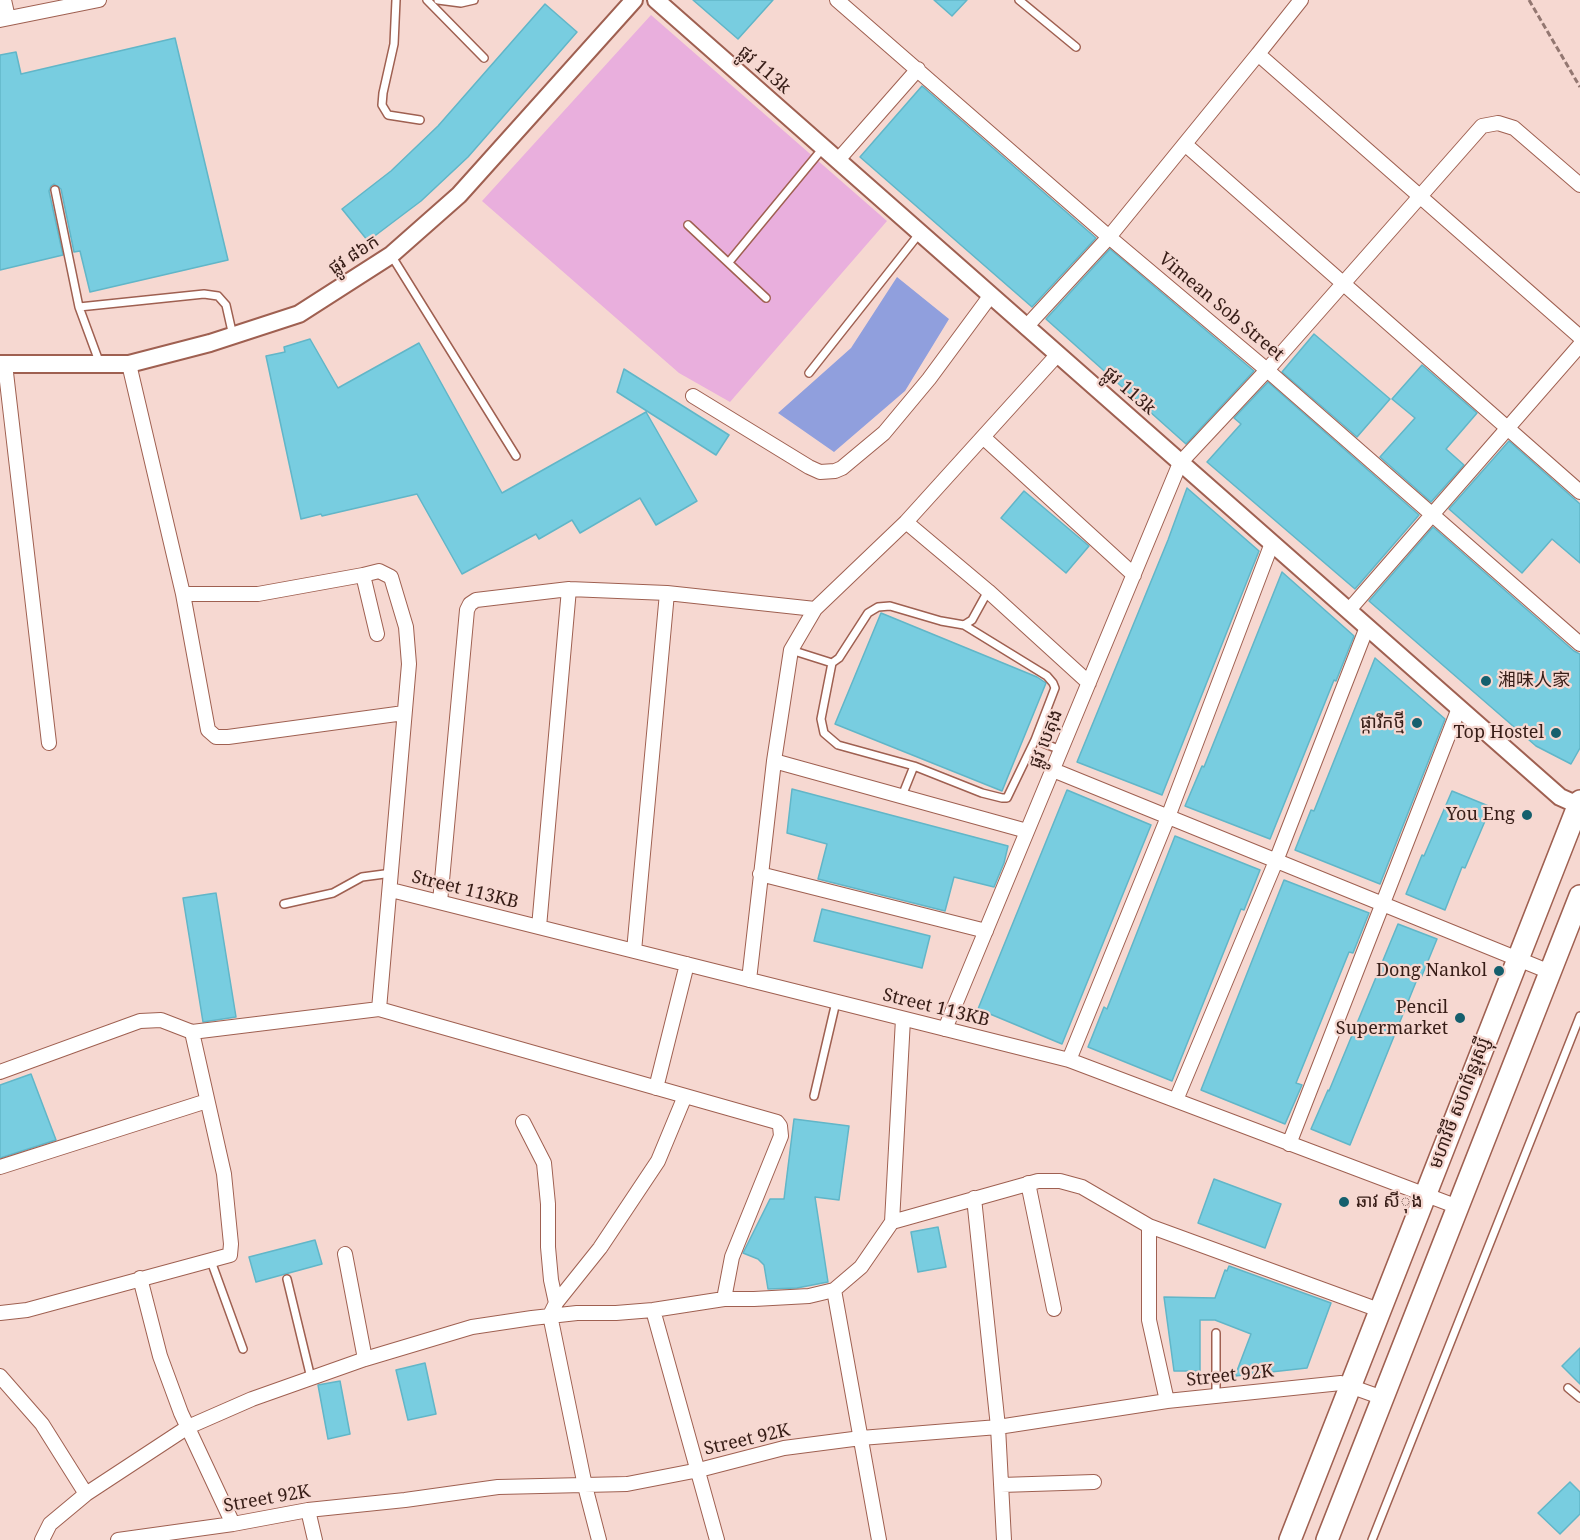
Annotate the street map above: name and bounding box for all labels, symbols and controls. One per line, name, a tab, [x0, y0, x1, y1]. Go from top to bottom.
street label: ផ្លូវ 113k	[733, 41, 795, 99]
street label: ផ្លូវ ៨៦ក	[325, 231, 383, 279]
street label: Vimean Sob Street	[1154, 248, 1288, 366]
street label: ផ្លូវ 113k	[1098, 362, 1160, 420]
place label: 湘味人家	[1498, 670, 1570, 692]
marker: 湘味人家	[1479, 674, 1493, 688]
street label: ផ្លូវ បេតុង	[1024, 706, 1068, 772]
place label: ផ្ការីកថ្មី	[1360, 712, 1405, 734]
marker: ផ្ការីកថ្មី	[1410, 716, 1424, 730]
place label: Top Hostel	[1453, 722, 1544, 744]
marker: Top Hostel	[1549, 726, 1563, 740]
place label: You Eng	[1446, 804, 1515, 826]
marker: You Eng	[1520, 808, 1534, 822]
street label: Street 113KB	[409, 866, 521, 914]
place label: Dong Nankol	[1376, 960, 1487, 982]
marker: Dong Nankol	[1492, 964, 1506, 978]
street label: Street 113KB	[880, 984, 992, 1032]
place label: Pencil Supermarket	[1336, 997, 1448, 1040]
marker: Pencil Supermarket	[1453, 1011, 1467, 1025]
street label: មហាវិថី សហព័ន្ធរុស្ស៊ី	[1425, 1034, 1495, 1172]
place label: ឆាវ សីុង	[1356, 1191, 1423, 1213]
marker: ឆាវ សីុង	[1337, 1195, 1351, 1209]
street label: Street 92K	[1185, 1361, 1275, 1391]
street label: Street 92K	[702, 1420, 792, 1460]
street label: Street 92K	[222, 1481, 312, 1517]

